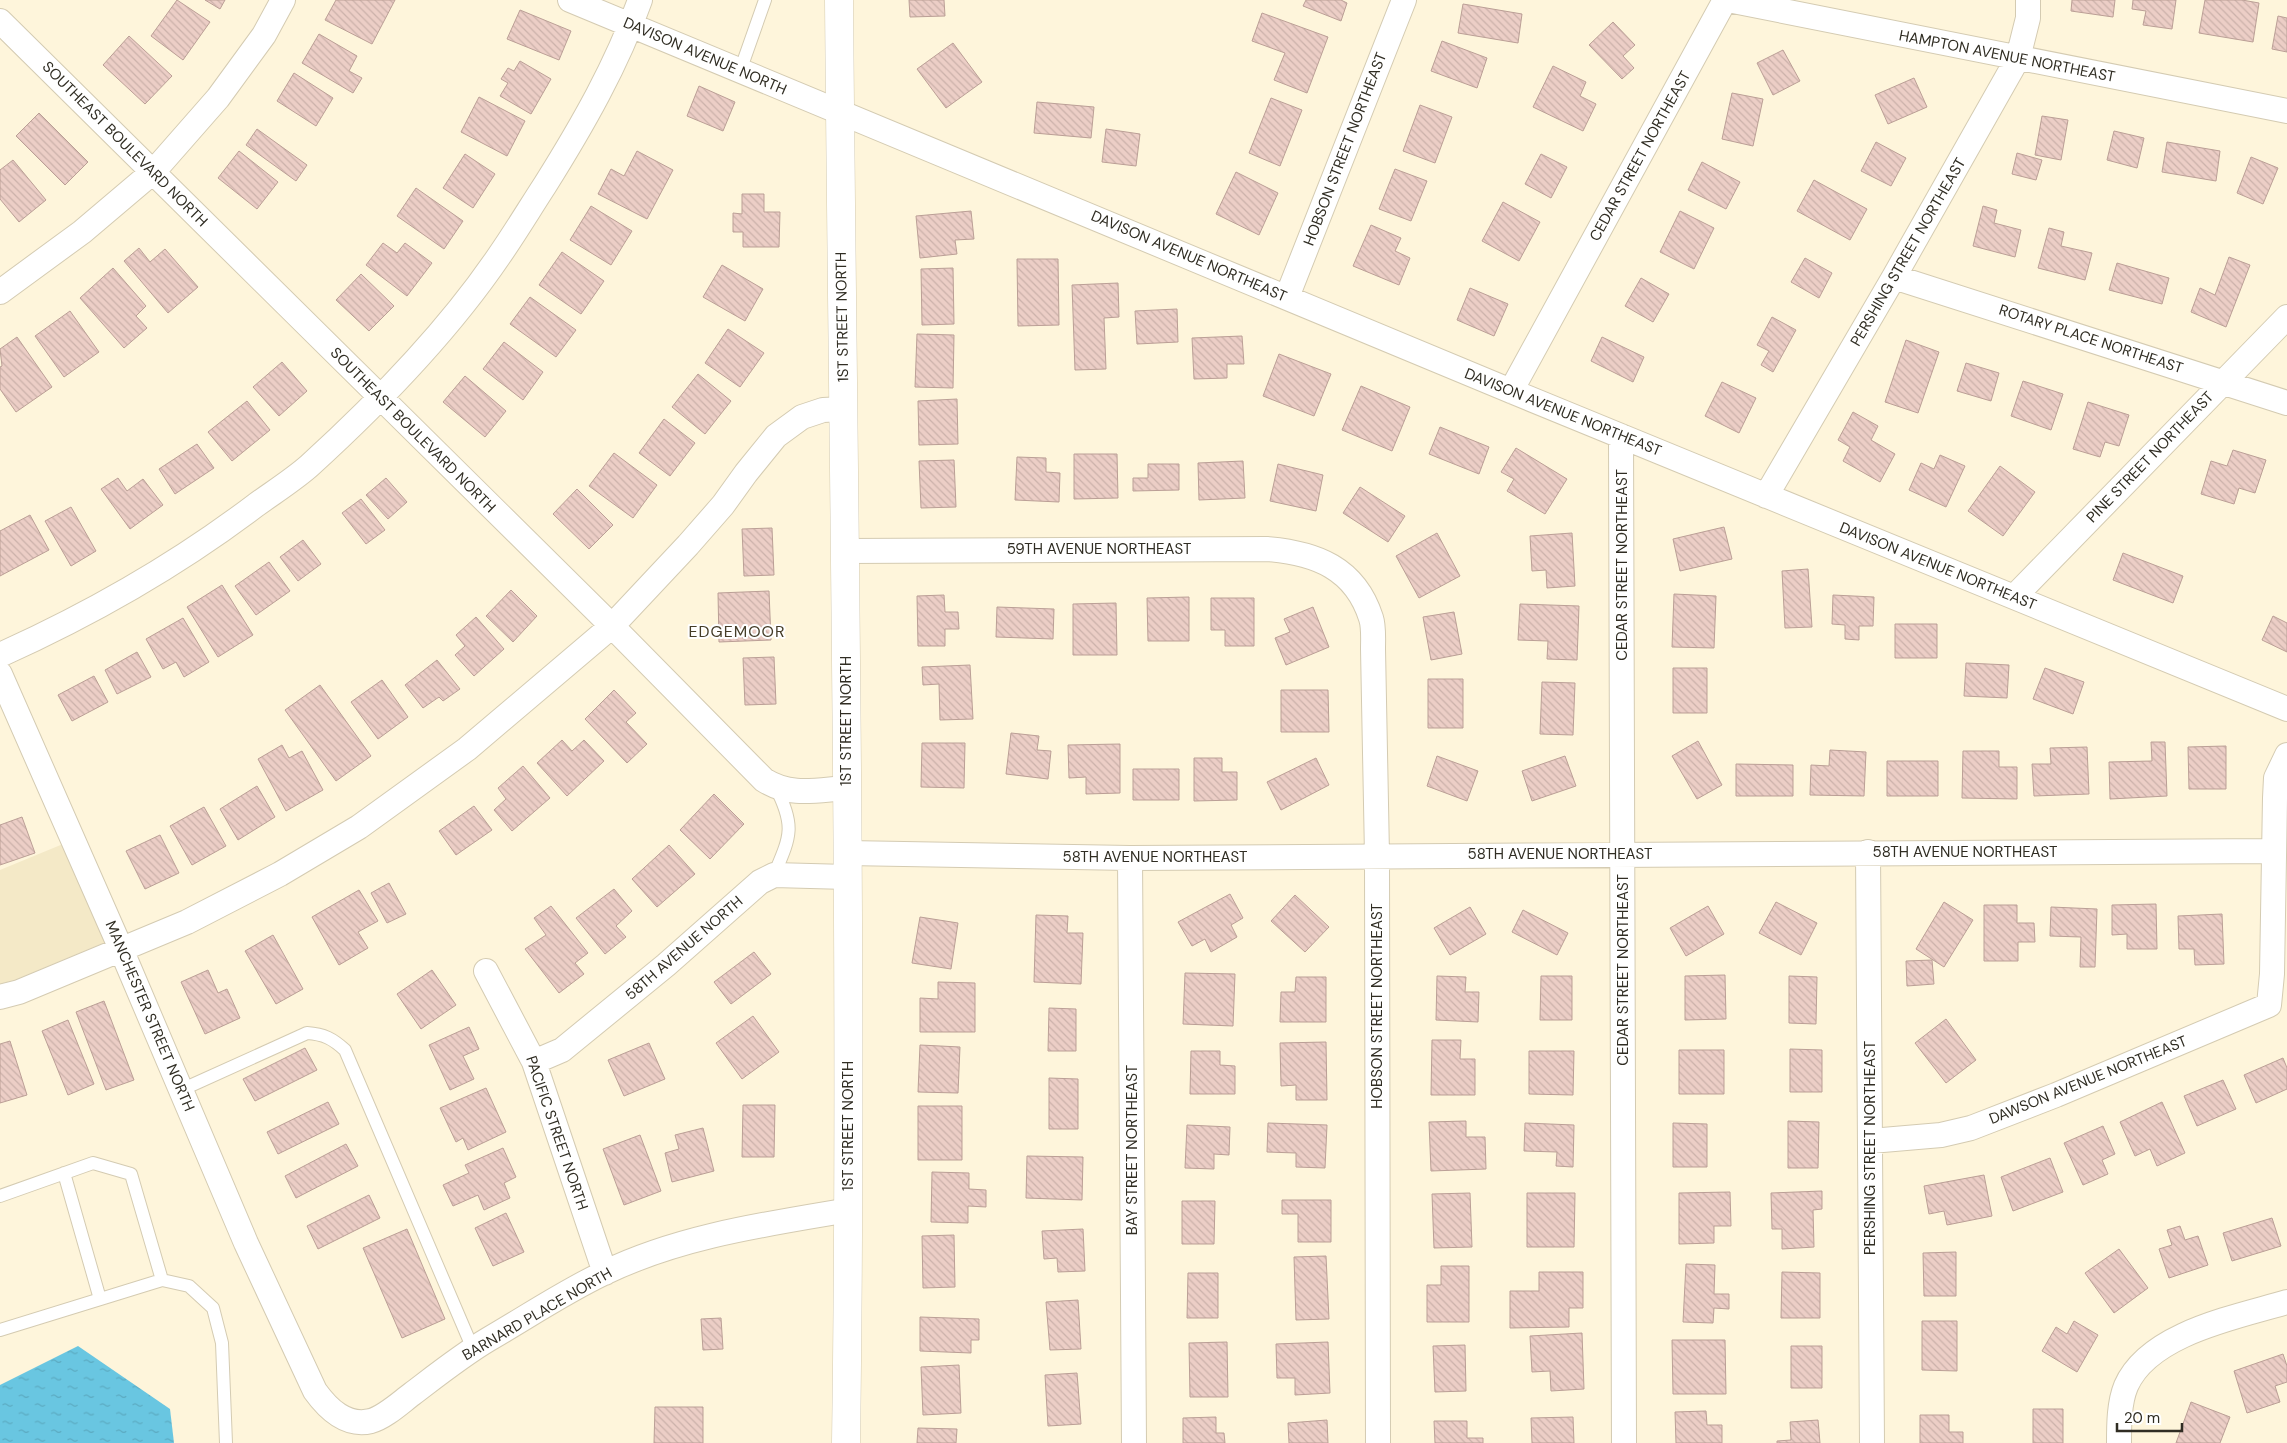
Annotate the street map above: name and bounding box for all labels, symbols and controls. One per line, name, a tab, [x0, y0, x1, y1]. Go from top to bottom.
street label: DAVISON AVENUE NORTH	[620, 13, 790, 99]
street label: HAMPTON AVENUE NORTHEAST	[1897, 25, 2117, 87]
street label: HOBSON STREET NORTHEAST	[1299, 49, 1391, 249]
street label: SOUTHEAST BOULEVARD NORTH	[38, 57, 212, 231]
street label: CEDAR STREET NORTHEAST	[1585, 67, 1695, 245]
street label: PERSHING STREET NORTHEAST	[1846, 154, 1970, 350]
street label: DAVISON AVENUE NORTHEAST	[1088, 206, 1290, 306]
street label: 1ST STREET NORTH	[831, 252, 853, 382]
street label: ROTARY PLACE NORTHEAST	[1996, 300, 2186, 378]
street label: SOUTHEAST BOULEVARD NORTH	[326, 343, 500, 517]
street label: DAVISON AVENUE NORTHEAST	[1462, 363, 1664, 461]
street label: PINE STREET NORTHEAST	[2082, 387, 2218, 527]
street label: CEDAR STREET NORTHEAST	[1612, 469, 1632, 661]
street label: DAVISON AVENUE NORTHEAST	[1837, 517, 2039, 615]
street label: 59TH AVENUE NORTHEAST	[1007, 539, 1191, 559]
district label: EDGEMOOR	[689, 621, 785, 642]
street label: 1ST STREET NORTH	[836, 656, 856, 786]
street label: 58TH AVENUE NORTHEAST	[1873, 842, 2057, 862]
street label: 58TH AVENUE NORTHEAST	[1468, 844, 1652, 864]
street label: 58TH AVENUE NORTHEAST	[1063, 847, 1247, 867]
street label: CEDAR STREET NORTHEAST	[1613, 874, 1633, 1066]
street label: 58TH AVENUE NORTH	[621, 891, 747, 1005]
street label: HOBSON STREET NORTHEAST	[1367, 903, 1387, 1109]
street label: MANCHESTER STREET NORTH	[101, 918, 199, 1114]
street label: DAWSON AVENUE NORTHEAST	[1986, 1031, 2190, 1129]
street label: PERSHING STREET NORTHEAST	[1860, 1041, 1880, 1255]
street label: PACIFIC STREET NORTH	[521, 1053, 593, 1213]
street label: 1ST STREET NORTH	[838, 1061, 858, 1191]
street label: BAY STREET NORTHEAST	[1122, 1065, 1142, 1235]
street label: BARNARD PLACE NORTH	[458, 1263, 616, 1365]
scale bar	[2117, 1400, 2182, 1432]
text: 20 m	[2124, 1408, 2160, 1428]

